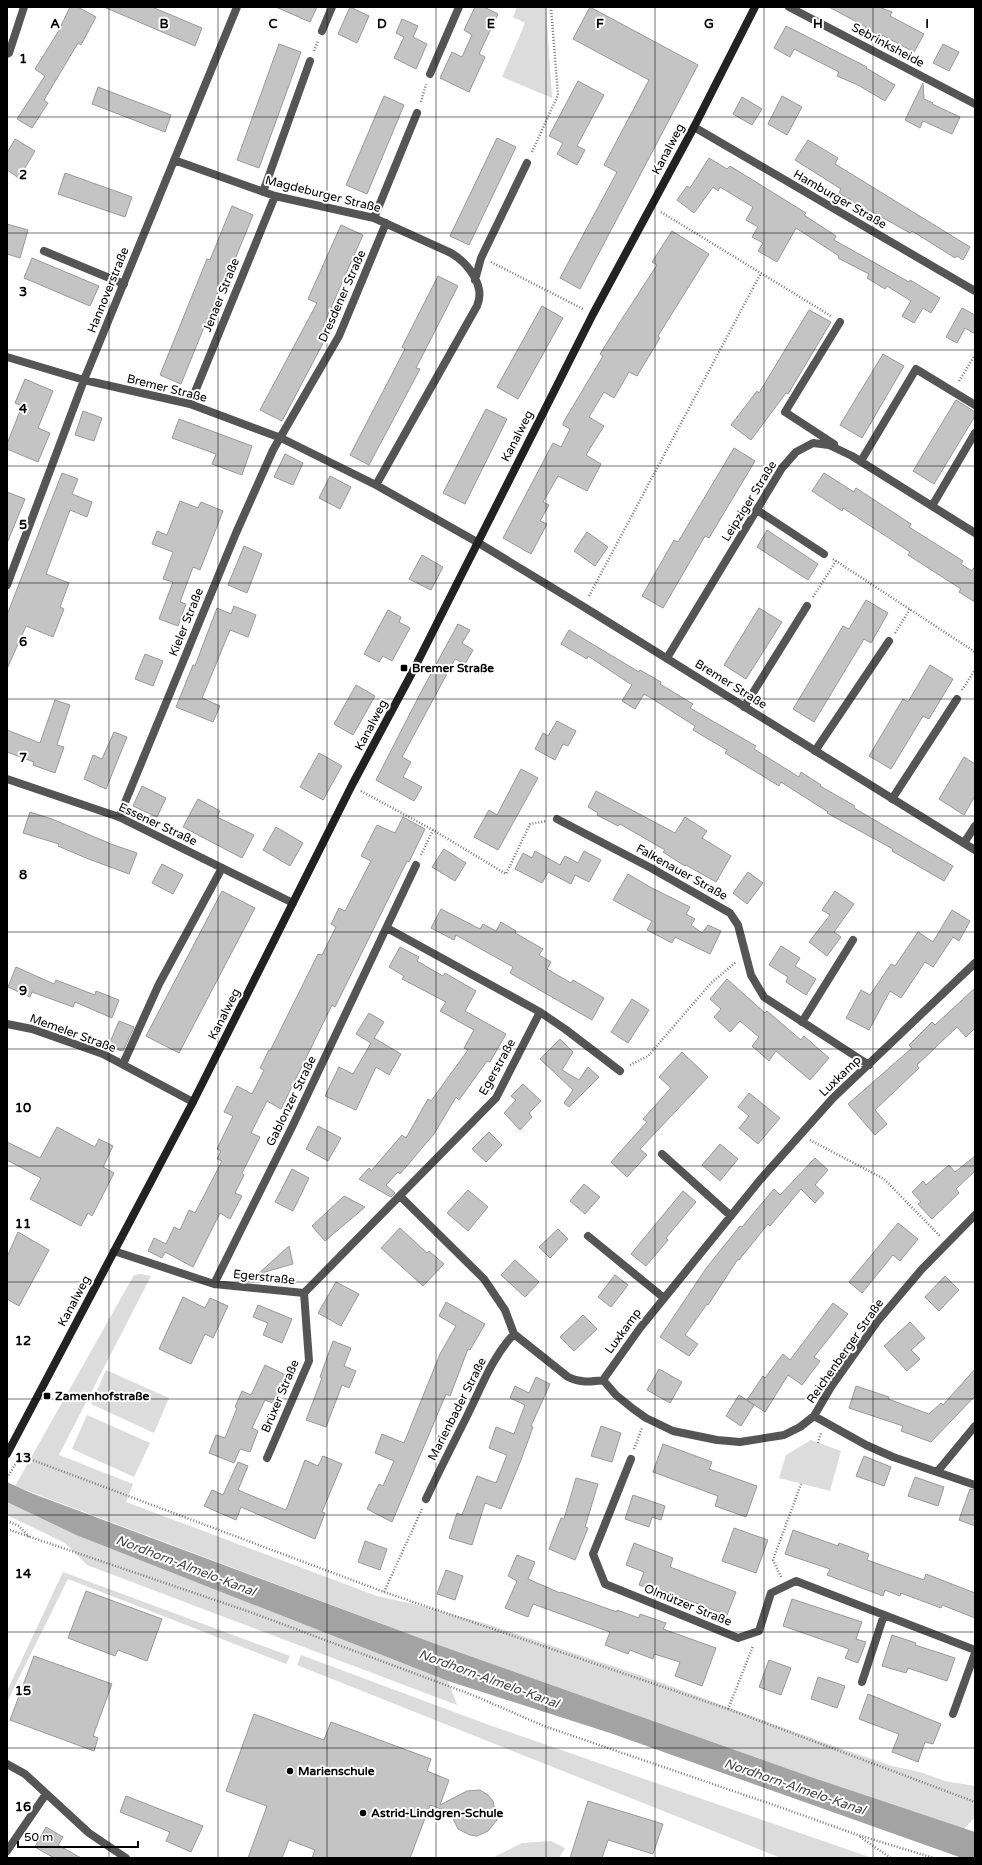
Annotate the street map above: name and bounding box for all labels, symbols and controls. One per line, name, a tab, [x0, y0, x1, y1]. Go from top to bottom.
text: A	[50, 16, 60, 32]
text: B	[159, 16, 169, 32]
text: C	[268, 16, 278, 32]
text: D	[377, 16, 387, 32]
text: E	[487, 16, 495, 32]
text: F	[596, 16, 604, 32]
text: G	[704, 16, 714, 32]
text: H	[813, 16, 823, 32]
text: I	[925, 16, 929, 32]
street label: Sebrinksheide	[849, 20, 927, 70]
text: 1	[19, 51, 27, 67]
street label: Kanalweg	[649, 121, 687, 177]
text: 2	[19, 167, 27, 183]
street label: Hamburger Straße	[791, 167, 889, 231]
street label: Magdeburger Straße	[264, 173, 383, 215]
street label: Hannoverstraße	[84, 245, 132, 335]
street label: Dresdener Straße	[315, 248, 369, 344]
street label: Jenaer Straße	[200, 256, 242, 334]
text: 3	[19, 284, 27, 300]
street label: Bremer Straße	[125, 371, 209, 405]
text: 4	[19, 401, 28, 417]
street label: Kanalweg	[498, 408, 536, 464]
street label: Leipziger Straße	[719, 458, 780, 544]
text: 5	[19, 517, 27, 533]
street label: Kieler Straße	[166, 586, 206, 658]
text: 6	[19, 634, 27, 650]
street label: Bremer Straße	[692, 656, 770, 712]
place label: Bremer Straße	[412, 661, 494, 675]
marker: Bremer Straße	[399, 663, 409, 673]
street label: Kanalweg	[352, 697, 390, 753]
text: 7	[19, 750, 27, 766]
street label: Essener Straße	[117, 800, 200, 848]
street label: Falkenauer Straße	[634, 841, 730, 903]
text: 8	[19, 867, 27, 883]
text: 9	[19, 983, 27, 999]
street label: Kanalweg	[205, 986, 243, 1042]
street label: Memeler Straße	[28, 1011, 118, 1055]
street label: Egerstraße	[476, 1036, 518, 1098]
street label: Gablonzer Straße	[263, 1053, 319, 1148]
street label: Luxkamp	[816, 1053, 864, 1099]
text: 10	[15, 1100, 31, 1116]
text: 11	[15, 1216, 31, 1232]
street label: Egerstraße	[232, 1267, 296, 1287]
street label: Kanalweg	[55, 1273, 93, 1329]
street label: Reichenberger Straße	[804, 1296, 886, 1406]
street label: Luxkamp	[602, 1306, 644, 1356]
text: 12	[15, 1333, 31, 1349]
street label: Marienbader Straße	[425, 1355, 489, 1463]
street label: Brüxer Straße	[258, 1357, 302, 1435]
place label: Zamenhofstraße	[55, 1389, 150, 1403]
marker: Zamenhofstraße	[42, 1391, 52, 1401]
text: 13	[15, 1450, 31, 1466]
water label: Nordhorn-Almelo-Kanal	[114, 1532, 259, 1601]
text: 14	[15, 1566, 32, 1582]
street label: Olmützer Straße	[642, 1581, 734, 1629]
water label: Nordhorn-Almelo-Kanal	[416, 1646, 563, 1712]
text: 15	[15, 1683, 31, 1699]
water label: Nordhorn-Almelo-Kanal	[722, 1755, 869, 1819]
place label: Marienschule	[298, 1764, 375, 1778]
marker: Marienschule	[285, 1766, 295, 1776]
text: 16	[15, 1799, 31, 1815]
place label: Astrid-Lindgren-Schule	[371, 1806, 503, 1821]
marker: Astrid-Lindgren-Schule	[358, 1808, 368, 1818]
scale bar	[18, 1823, 138, 1849]
text: 50 m	[24, 1830, 53, 1844]

